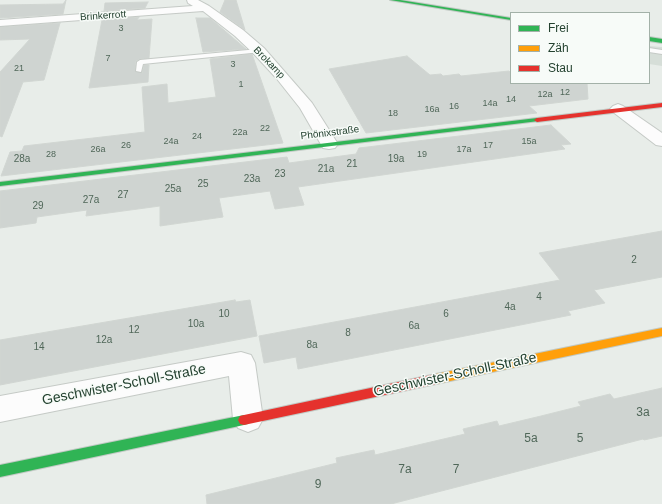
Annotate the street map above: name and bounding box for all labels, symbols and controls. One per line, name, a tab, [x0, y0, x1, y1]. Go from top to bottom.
street label: Brinkerrott	[80, 8, 126, 24]
legend	[510, 12, 650, 84]
text: Frei	[548, 21, 569, 35]
house number: 3	[118, 24, 124, 34]
text: Zäh	[548, 41, 569, 55]
street label: Brokamp	[251, 44, 287, 82]
house number: 7	[105, 54, 111, 64]
house number: 3	[230, 60, 236, 70]
text: Stau	[548, 61, 573, 75]
house number: 21	[14, 64, 24, 74]
house number: 1	[238, 80, 244, 90]
house number: 12	[560, 88, 570, 98]
house number: 12a	[537, 90, 553, 100]
house number: 14	[506, 95, 516, 105]
house number: 14a	[482, 99, 498, 109]
house number: 16	[449, 102, 459, 112]
house number: 16a	[424, 105, 440, 115]
house number: 18	[388, 109, 398, 119]
street label: Phönixstraße	[300, 123, 360, 143]
house number: 22	[260, 124, 270, 134]
house number: 22a	[232, 128, 248, 138]
house number: 24	[192, 132, 202, 142]
house number: 24a	[163, 137, 179, 147]
house number: 15a	[521, 137, 537, 147]
house number: 26	[121, 141, 131, 151]
house number: 17	[483, 141, 493, 151]
house number: 26a	[90, 145, 106, 155]
house number: 17a	[456, 145, 472, 155]
house number: 28	[46, 150, 56, 160]
house number: 19	[417, 150, 427, 160]
house number: 28a	[14, 153, 30, 165]
house number: 19a	[388, 153, 404, 165]
house number: 21	[346, 158, 358, 170]
house number: 21a	[318, 163, 334, 175]
house number: 23	[274, 168, 286, 180]
house number: 23a	[244, 173, 260, 185]
house number: 25	[197, 178, 209, 190]
house number: 25a	[165, 183, 181, 195]
house number: 27	[117, 189, 129, 201]
house number: 27a	[83, 194, 99, 206]
house number: 29	[32, 200, 44, 212]
house number: 2	[631, 254, 637, 266]
house number: 4	[536, 291, 542, 303]
house number: 4a	[504, 301, 516, 313]
house number: 10	[218, 308, 230, 320]
house number: 6	[443, 308, 449, 320]
house number: 10a	[188, 318, 204, 330]
house number: 6a	[408, 320, 420, 332]
house number: 12	[128, 324, 140, 336]
house number: 8	[345, 327, 351, 339]
house number: 12a	[96, 334, 112, 346]
house number: 8a	[306, 339, 318, 351]
house number: 14	[33, 341, 45, 353]
street label: Geschwister-Scholl-Straße	[372, 349, 538, 401]
street label: Geschwister-Scholl-Straße	[41, 361, 207, 409]
house number: 3a	[636, 406, 650, 420]
house number: 5a	[524, 432, 538, 446]
house number: 5	[577, 432, 583, 446]
house number: 7a	[398, 463, 412, 477]
house number: 7	[453, 463, 459, 477]
house number: 9	[315, 478, 321, 492]

